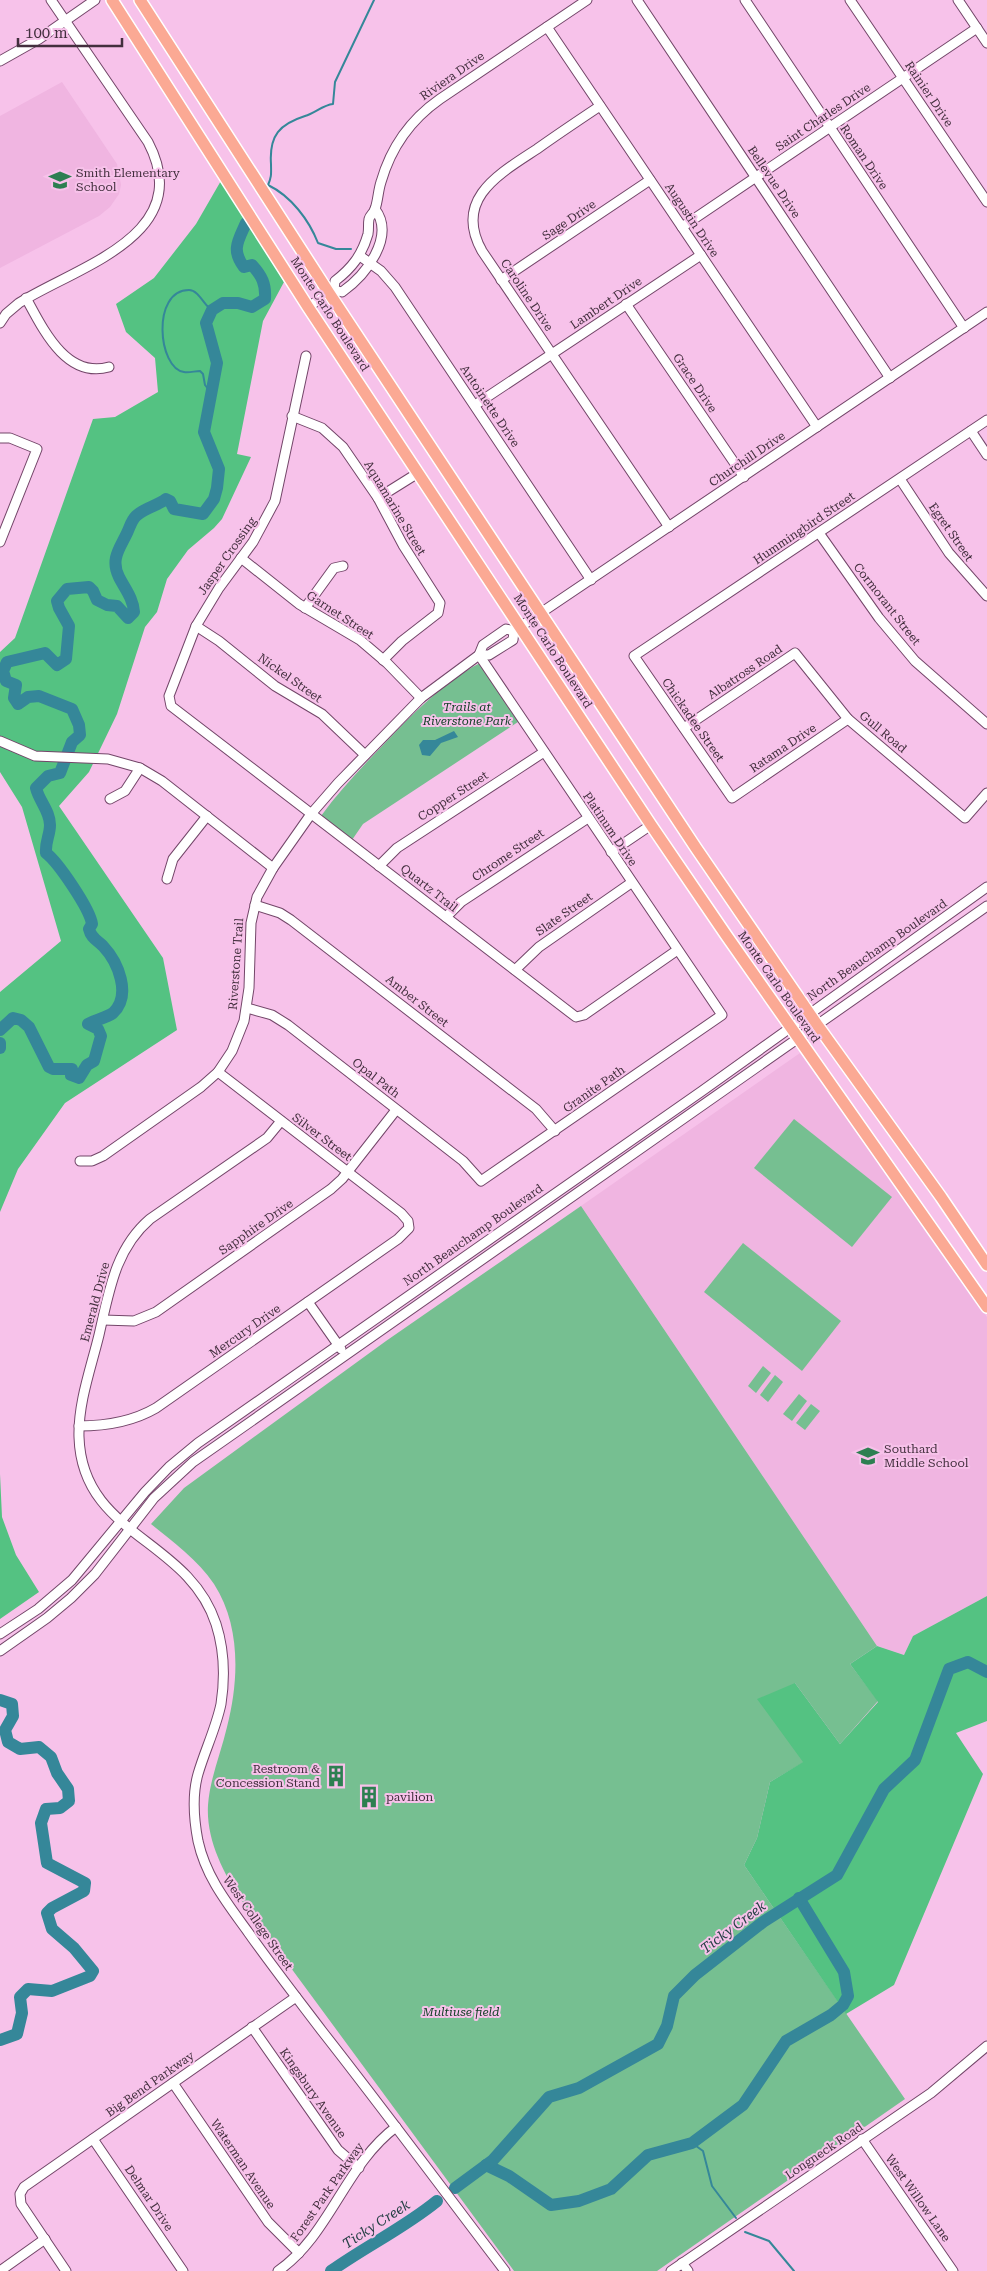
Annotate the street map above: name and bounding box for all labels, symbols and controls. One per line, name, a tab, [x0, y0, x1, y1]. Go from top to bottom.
scale bar	[18, 15, 121, 47]
text: 100 m	[25, 24, 68, 42]
street label: Riviera Drive	[417, 48, 487, 103]
street label: Rainier Drive	[902, 59, 956, 130]
street label: Saint Charles Drive	[773, 80, 873, 154]
street label: Roman Drive	[837, 122, 891, 192]
street label: Bellevue Drive	[745, 143, 804, 221]
place label: Smith Elementary School	[76, 166, 181, 194]
school or university icon: Smith Elementary School	[47, 167, 73, 193]
street label: Augustin Drive	[662, 180, 722, 260]
street label: Sage Drive	[540, 197, 599, 243]
street label: Monte Carlo Boulevard	[288, 254, 372, 374]
street label: Caroline Drive	[498, 256, 556, 334]
street label: Lambert Drive	[568, 274, 645, 332]
street label: Grace Drive	[670, 351, 720, 416]
street label: Antoinette Drive	[457, 362, 523, 450]
street label: Churchill Drive	[706, 428, 788, 490]
street label: Aquamarine Street	[361, 458, 429, 558]
street label: Hummingbird Street	[751, 489, 858, 567]
street label: Egret Street	[926, 500, 976, 564]
street label: Jasper Crossing	[195, 514, 259, 598]
street label: Cormorant Street	[851, 560, 924, 648]
street label: Garnet Street	[304, 588, 377, 642]
street label: Monte Carlo Boulevard	[511, 591, 595, 711]
street label: Albatross Road	[705, 642, 785, 702]
street label: Nickel Street	[255, 651, 325, 706]
street label: Chickadee Street	[659, 675, 727, 765]
park label: Trails at Riverstone Park	[422, 700, 512, 728]
street label: Gull Road	[857, 708, 910, 756]
street label: Ratama Drive	[747, 720, 819, 775]
street label: Copper Street	[415, 768, 491, 824]
street label: Platinum Drive	[580, 789, 640, 869]
street label: Chrome Street	[469, 826, 547, 884]
street label: Quartz Trail	[398, 861, 461, 915]
street label: Slate Street	[533, 889, 595, 939]
street label: North Beauchamp Boulevard	[804, 896, 950, 1004]
street label: Riverstone Trail	[226, 917, 246, 1010]
street label: Monte Carlo Boulevard	[735, 928, 823, 1046]
street label: Amber Street	[383, 972, 452, 1030]
street label: Opal Path	[349, 1055, 403, 1101]
street label: Granite Path	[560, 1062, 628, 1115]
street label: Silver Street	[290, 1110, 355, 1164]
street label: North Beauchamp Boulevard	[400, 1181, 546, 1289]
street label: Sapphire Drive	[216, 1196, 296, 1258]
street label: Emerald Drive	[78, 1260, 113, 1344]
street label: Mercury Drive	[207, 1301, 284, 1361]
place label: Southard Middle School	[884, 1442, 969, 1470]
school or university icon: Southard Middle School	[855, 1443, 881, 1469]
place label: Restroom & Concession Stand	[216, 1762, 320, 1790]
building icon: Restroom & Concession Stand	[323, 1763, 349, 1789]
building icon: pavilion	[356, 1784, 382, 1810]
place label: pavilion	[386, 1790, 434, 1804]
street label: West College Street	[220, 1873, 296, 1973]
water label: Ticky Creek	[697, 1897, 769, 1957]
park label: Multiuse field	[421, 2005, 500, 2019]
street label: Kingsbury Avenue	[277, 2045, 349, 2141]
street label: Big Bend Parkway	[103, 2048, 197, 2120]
street label: Waterman Avenue	[208, 2116, 278, 2212]
street label: Longneck Road	[783, 2120, 866, 2182]
street label: Forest Park Parkway	[288, 2139, 367, 2244]
street label: West Willow Lane	[883, 2152, 954, 2245]
street label: Delmar Drive	[122, 2162, 176, 2234]
water label: Ticky Creek	[339, 2196, 413, 2252]

